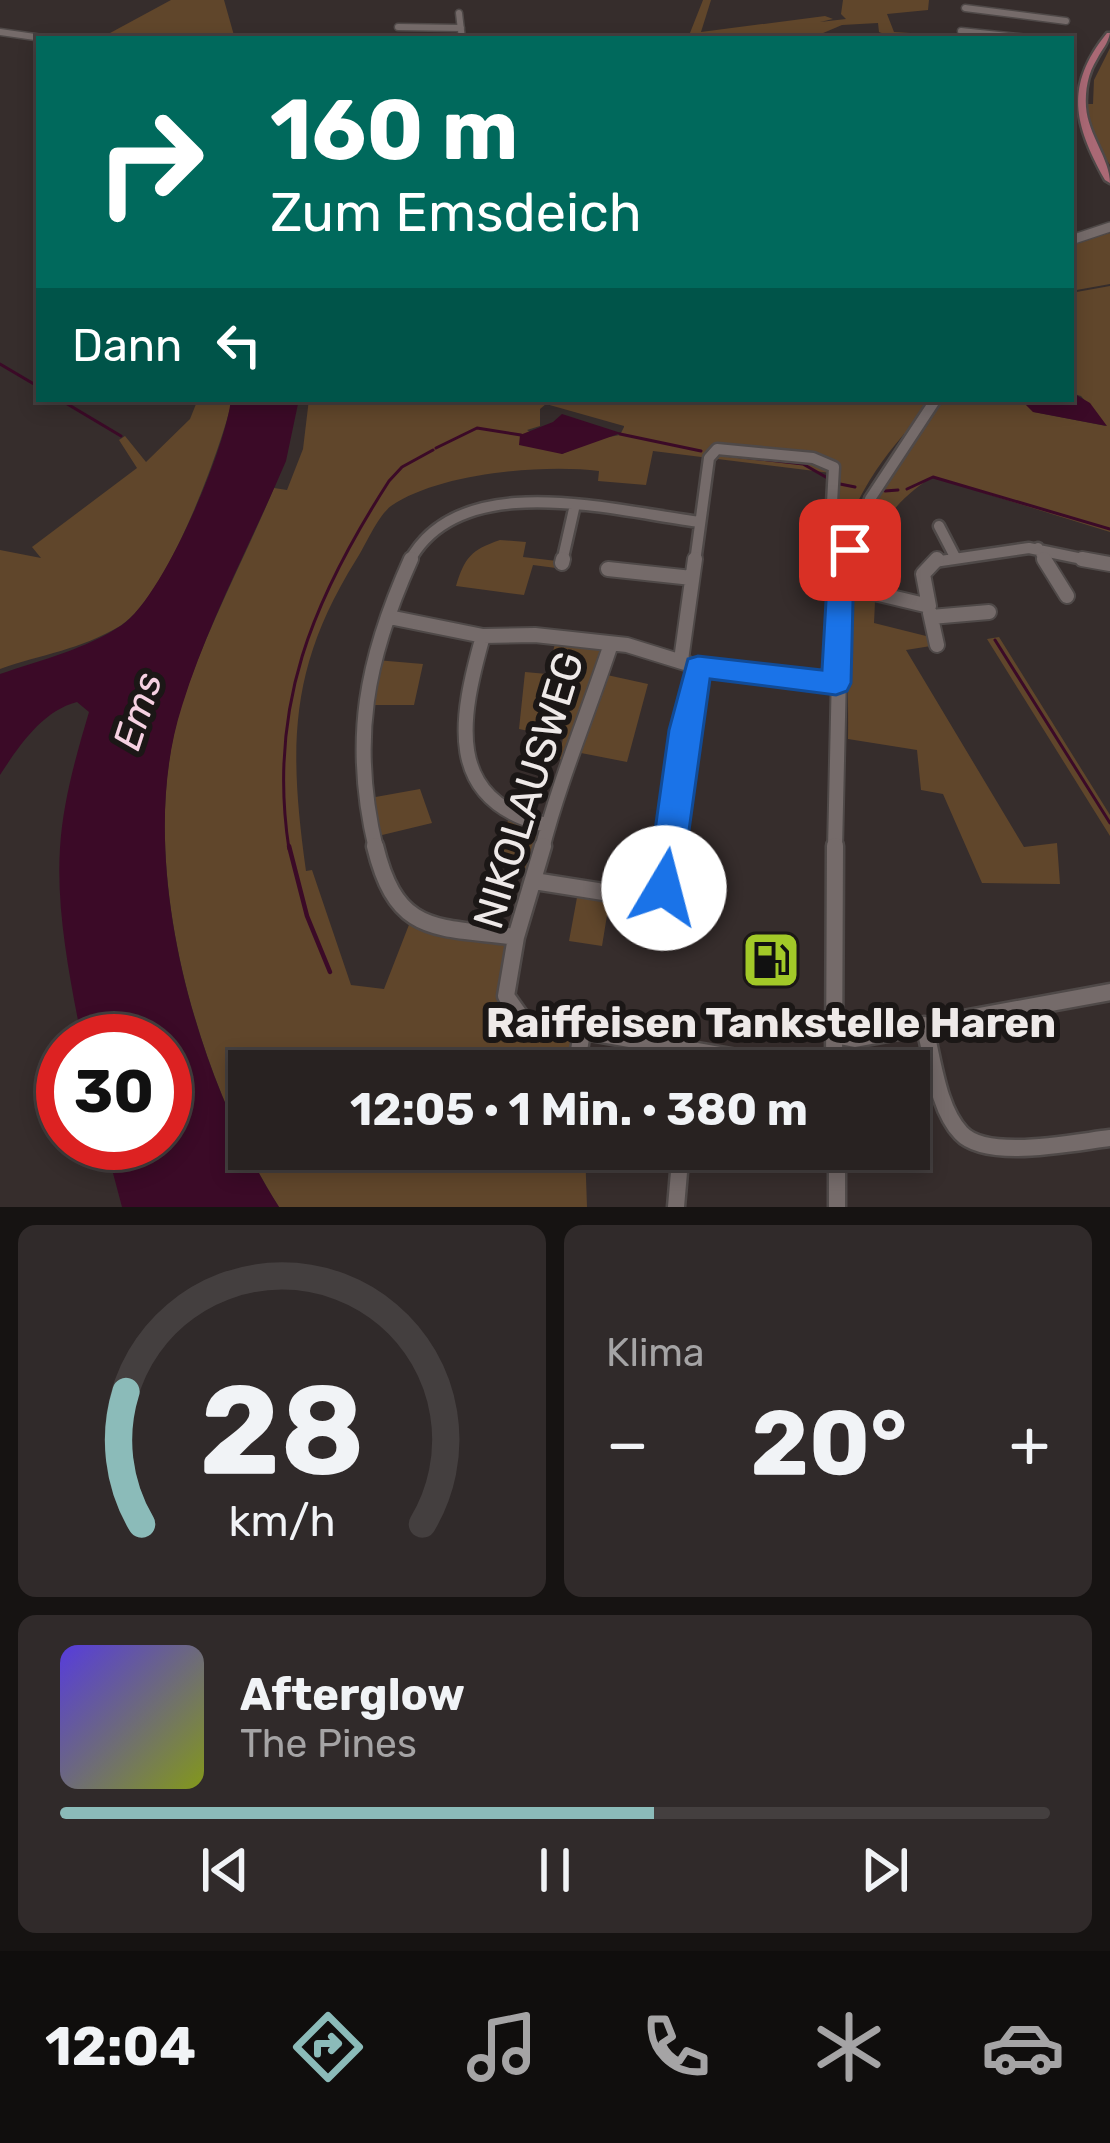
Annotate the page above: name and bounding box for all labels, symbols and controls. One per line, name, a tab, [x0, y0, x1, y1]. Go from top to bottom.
text: 160 m	[270, 80, 518, 180]
icon: right	[72, 84, 228, 240]
text: Zum Emsdeich	[270, 181, 642, 245]
icon: left	[206, 312, 272, 378]
text: Dann	[72, 319, 182, 372]
pin	[799, 499, 901, 601]
icon: arrive	[817, 517, 883, 583]
street label: NIKOLAUSWEG	[463, 646, 595, 935]
water label: Ems	[104, 667, 172, 756]
position arrow	[601, 825, 727, 951]
fuel station icon: Raiffeisen Tankstelle Haren	[740, 929, 802, 991]
place label: Raiffeisen Tankstelle Haren	[486, 998, 1056, 1048]
speed limit sign: 30	[36, 1014, 192, 1170]
text: 12:05 · 1 Min. · 380 m	[350, 1083, 808, 1136]
text: Klima	[606, 1330, 705, 1376]
text: 28	[199, 1356, 365, 1504]
text: 20°	[751, 1390, 907, 1497]
text: −	[606, 1404, 649, 1483]
text: +	[1009, 1404, 1050, 1483]
text: km/h	[228, 1496, 336, 1547]
text: Afterglow	[240, 1668, 465, 1721]
text: The Pines	[240, 1721, 417, 1767]
icon: previous	[192, 1837, 258, 1903]
icon: pause	[522, 1837, 588, 1903]
icon: next	[852, 1837, 918, 1903]
icon: directions	[286, 2005, 370, 2089]
icon: music	[460, 2005, 544, 2089]
icon: phone	[634, 2005, 718, 2089]
icon: climate	[807, 2005, 891, 2089]
icon: car	[981, 2005, 1065, 2089]
text: 12:04	[45, 2015, 196, 2079]

